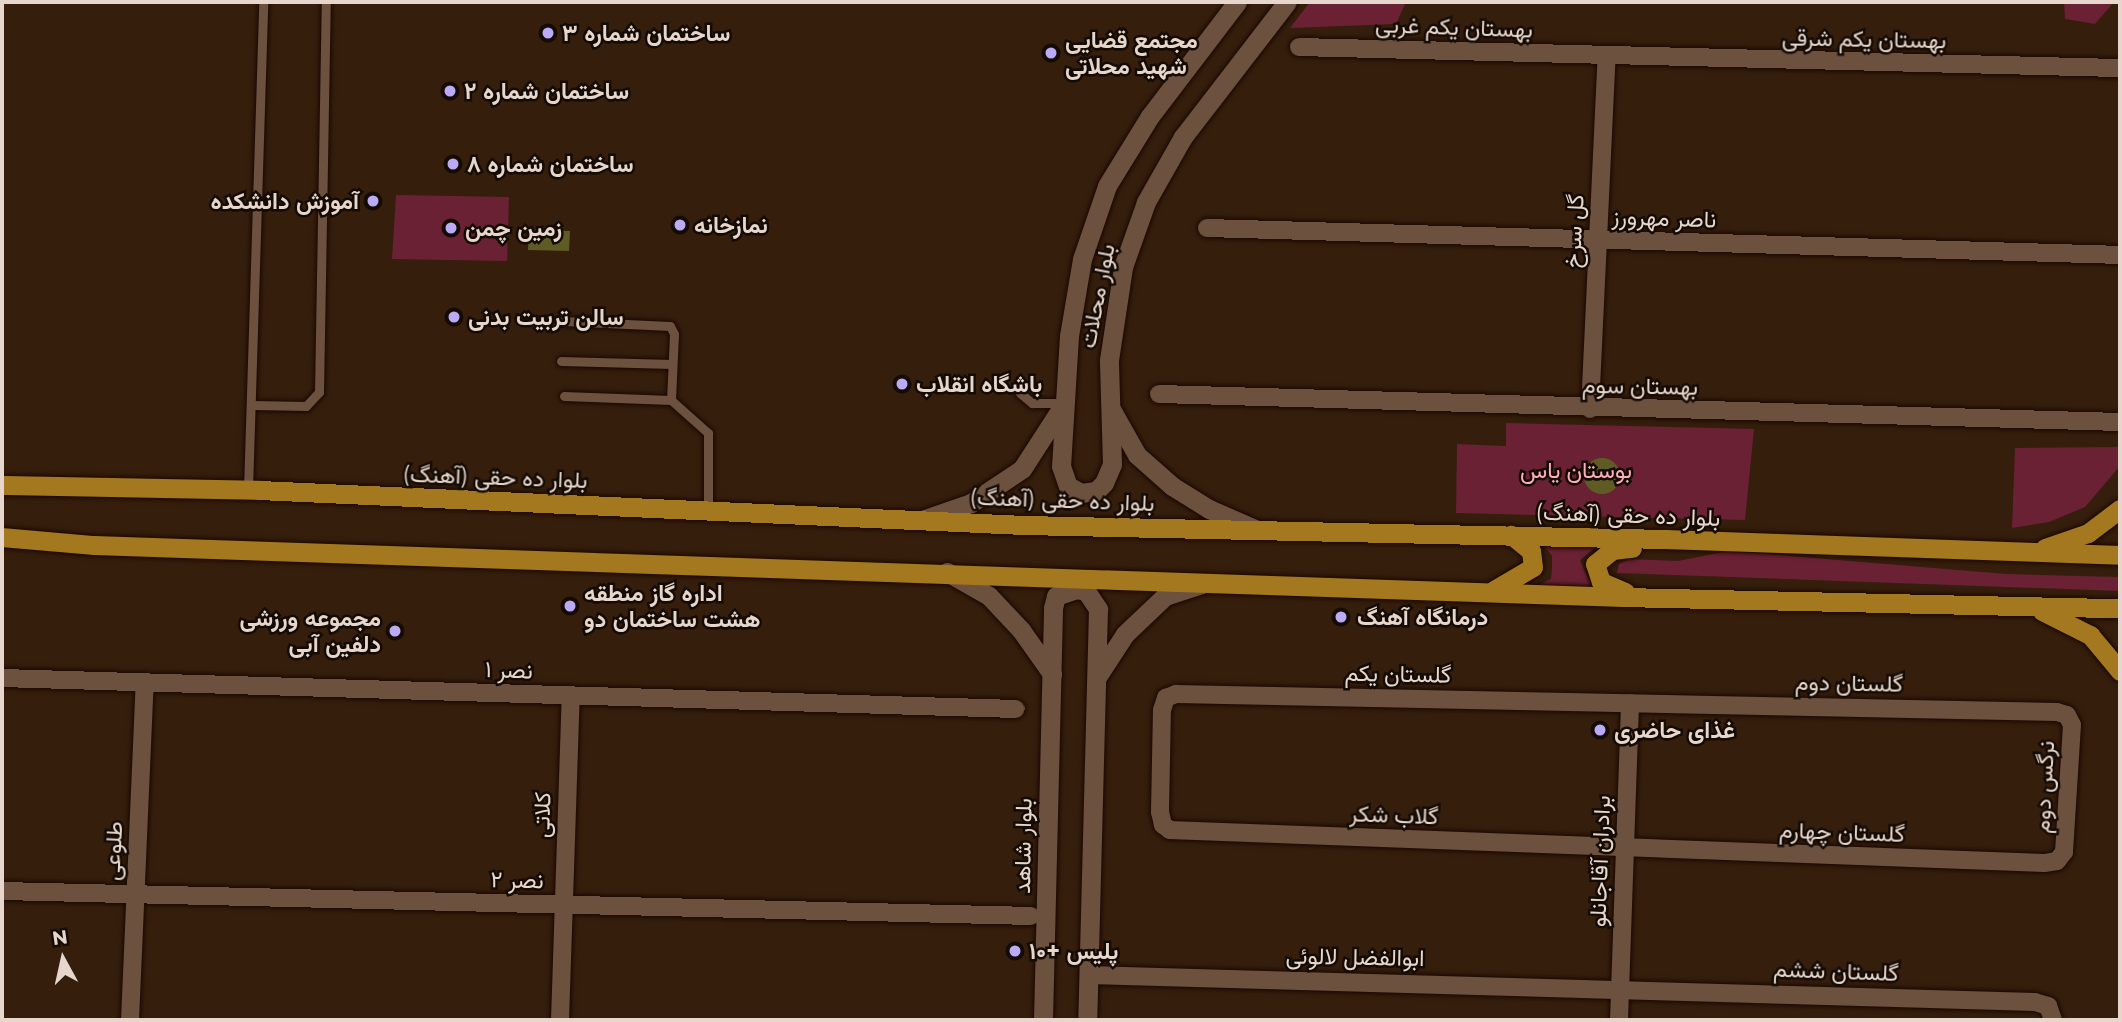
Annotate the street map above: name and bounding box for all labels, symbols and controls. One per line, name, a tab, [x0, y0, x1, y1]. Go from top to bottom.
street label: بهستان یکم غربی	[1375, 10, 1533, 44]
place label: ساختمان شماره ۳	[562, 19, 730, 47]
street label: بهستان یکم شرقی	[1782, 24, 1946, 54]
marker: ساختمان شماره ۳	[540, 25, 556, 41]
place label: مجتمع قضایی شهید محلاتی	[1065, 26, 1198, 80]
marker: مجتمع قضایی شهید محلاتی	[1043, 45, 1059, 61]
place label: ساختمان شماره ۲	[464, 77, 629, 105]
marker: ساختمان شماره ۲	[442, 83, 458, 99]
place label: ساختمان شماره ۸	[467, 150, 634, 178]
marker: ساختمان شماره ۸	[445, 156, 461, 172]
place label: آموزش دانشکده	[210, 187, 359, 215]
marker: آموزش دانشکده	[365, 193, 381, 209]
street label: گل سرخ	[1558, 193, 1590, 269]
street label: ناصر مهرورز	[1611, 202, 1717, 234]
place label: نمازخانه	[694, 211, 768, 239]
place label: زمین چمن	[465, 214, 562, 242]
marker: نمازخانه	[672, 217, 688, 233]
marker: زمین چمن	[443, 220, 459, 236]
street label: بلوار محلات	[1073, 242, 1121, 350]
place label: سالن تربیت بدنی	[468, 303, 624, 331]
marker: سالن تربیت بدنی	[446, 309, 462, 325]
place label: باشگاه انقلاب	[916, 370, 1042, 398]
street label: بهستان سوم	[1582, 371, 1698, 401]
marker: باشگاه انقلاب	[894, 376, 910, 392]
park label: بوستان یاس	[1520, 456, 1632, 484]
street label: بلوار ده حقی (آهنگ)	[402, 460, 588, 494]
street label: بلوار ده حقی (آهنگ)	[969, 483, 1155, 517]
street label: بلوار ده حقی (آهنگ)	[1535, 498, 1721, 532]
place label: اداره گاز منطقه هشت ساختمان دو	[584, 579, 760, 633]
marker: اداره گاز منطقه هشت ساختمان دو	[562, 598, 578, 614]
place label: درمانگاه آهنگ	[1357, 603, 1488, 631]
place label: مجموعه ورزشی دلفین آبی	[240, 604, 381, 658]
marker: درمانگاه آهنگ	[1331, 607, 1351, 627]
marker: مجموعه ورزشی دلفین آبی	[387, 623, 403, 639]
street label: نصر ۱	[485, 655, 533, 685]
street label: گلستان یکم	[1344, 659, 1452, 689]
street label: گلستان دوم	[1795, 668, 1903, 698]
place label: غذای حاضری	[1614, 716, 1735, 744]
marker: غذای حاضری	[1592, 722, 1608, 738]
street label: نرگس دوم	[2028, 740, 2060, 834]
street label: کلاتی	[527, 792, 557, 838]
street label: برادران آقاجانلو	[1584, 795, 1616, 927]
street label: بلوار شاهد	[1008, 798, 1038, 894]
street label: گلاب شکر	[1349, 800, 1439, 830]
street label: گلستان چهارم	[1779, 816, 1905, 848]
street label: طلوعی	[98, 821, 128, 881]
street label: نصر ۲	[490, 866, 544, 894]
north arrow	[28, 924, 98, 994]
text: N	[51, 925, 69, 950]
place label: پلیس +۱۰	[1029, 937, 1118, 965]
street label: ابوالفضل لالوئی	[1285, 942, 1425, 972]
marker: پلیس +۱۰	[1007, 943, 1023, 959]
street label: گلستان ششم	[1773, 955, 1899, 987]

